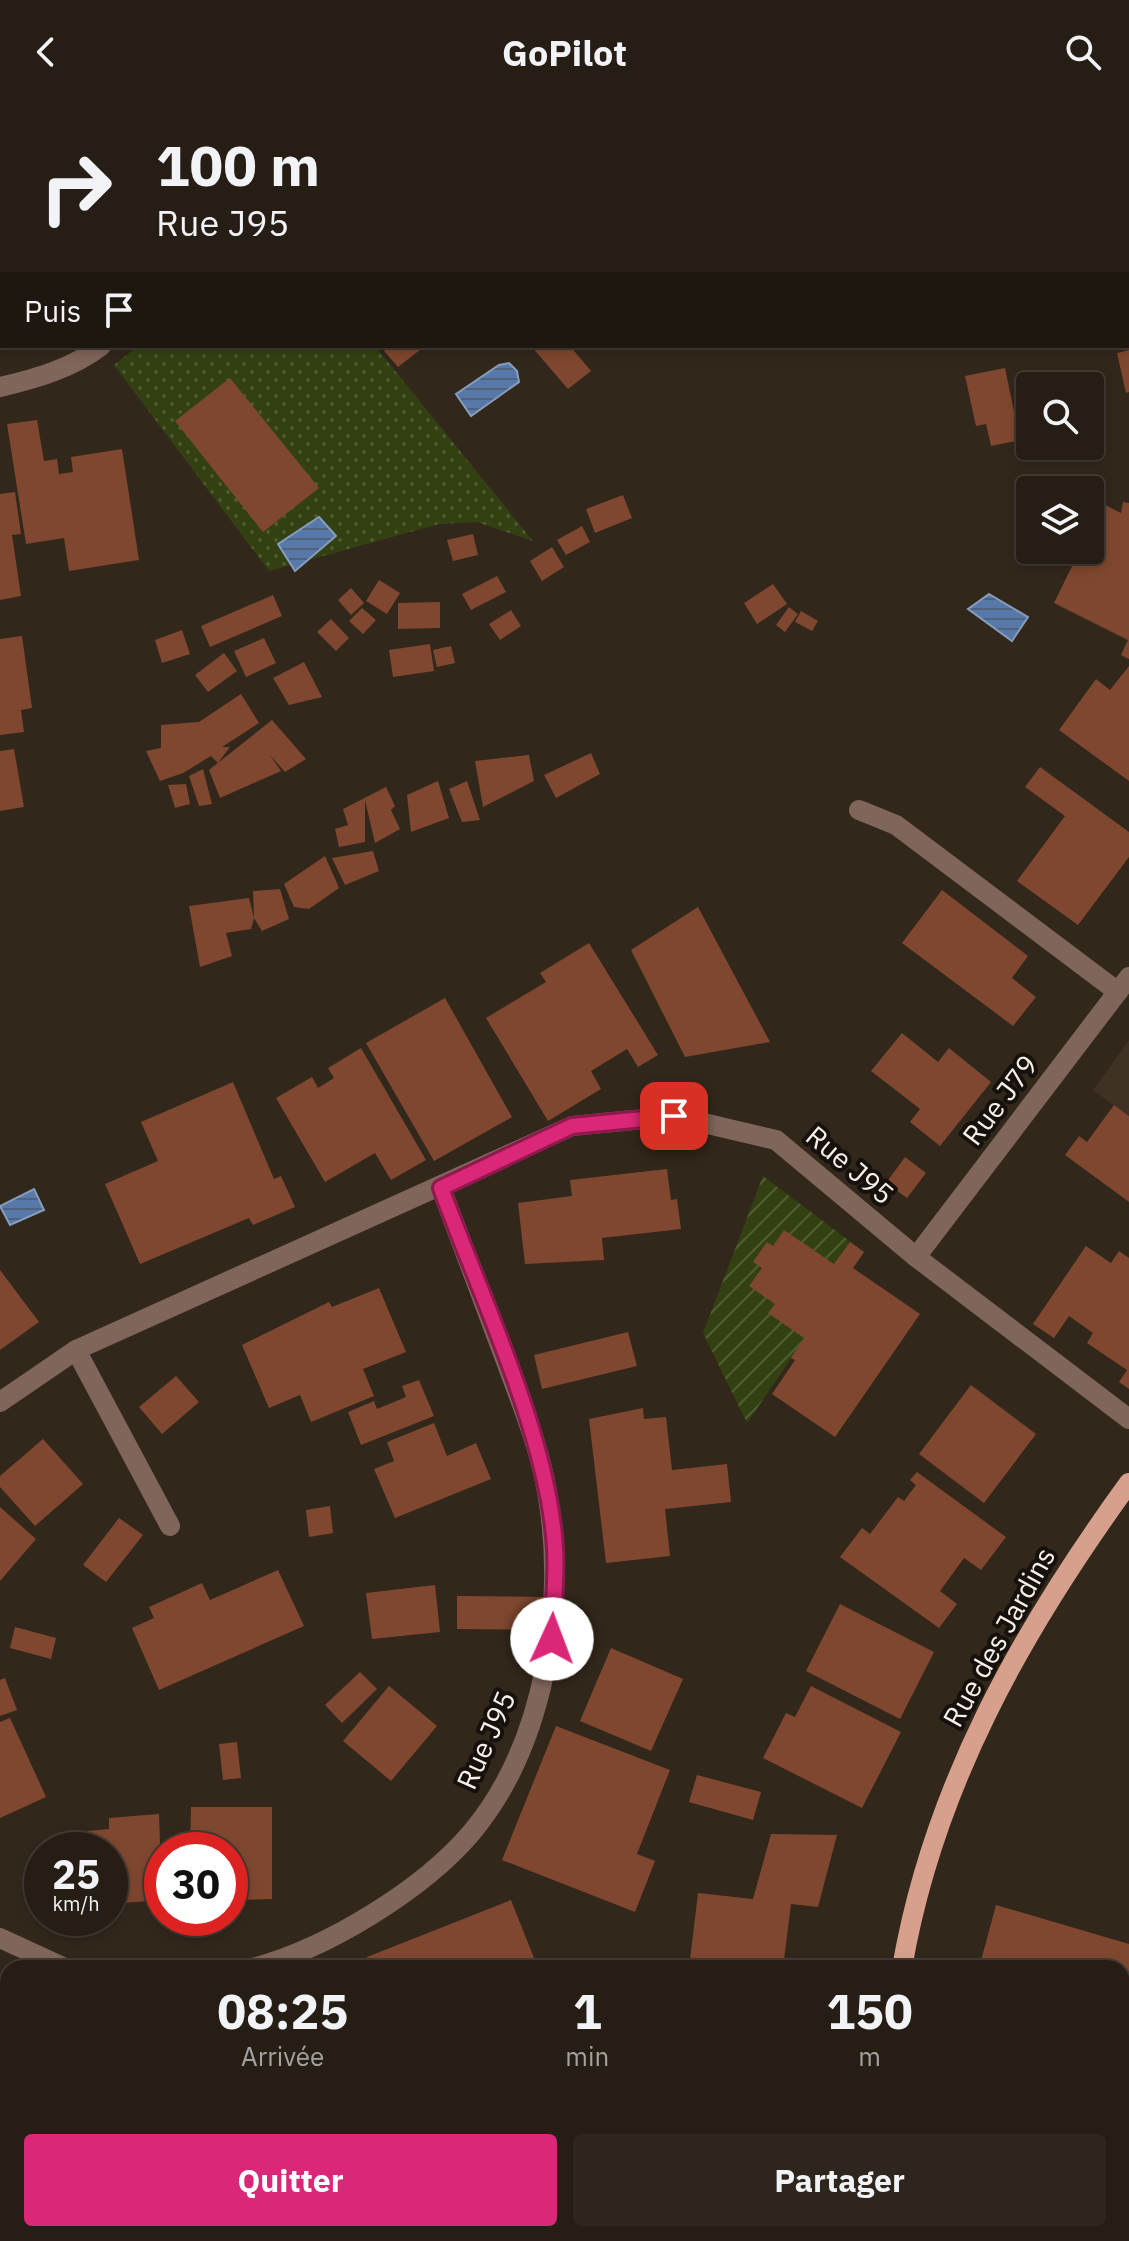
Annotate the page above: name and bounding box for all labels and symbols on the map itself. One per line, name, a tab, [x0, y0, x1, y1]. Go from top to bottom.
street label: Rue J79	[954, 1047, 1046, 1152]
pin	[640, 1082, 708, 1150]
street label: Rue J95	[799, 1117, 902, 1212]
street label: Rue des Jardins	[934, 1540, 1063, 1733]
position arrow	[510, 1597, 594, 1681]
street label: Rue J95	[448, 1685, 524, 1795]
speed limit sign: 30	[144, 1832, 248, 1936]

